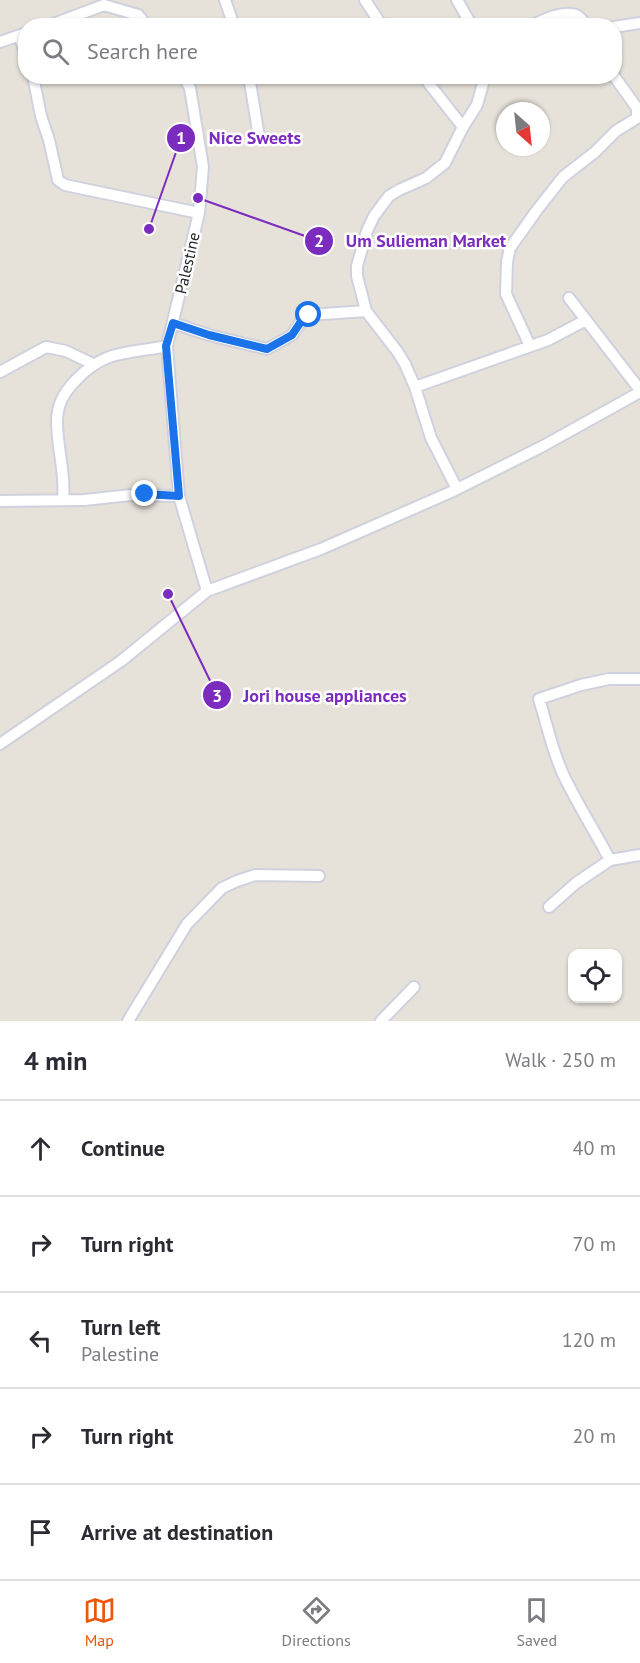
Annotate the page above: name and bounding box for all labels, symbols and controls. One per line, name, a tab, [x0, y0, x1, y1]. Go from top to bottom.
search box	[18, 18, 622, 84]
icon: search	[39, 35, 72, 68]
text: Search here	[87, 37, 198, 65]
north arrow	[496, 102, 550, 156]
callout: Nice Sweets	[166, 120, 313, 156]
text: 1	[176, 126, 186, 149]
text: Nice Sweets	[209, 126, 302, 149]
callout: Um Sulieman Market	[304, 223, 518, 259]
text: 2	[314, 229, 324, 252]
text: Um Sulieman Market	[346, 229, 507, 252]
street label: Palestine	[170, 230, 204, 296]
route start	[295, 301, 321, 327]
route end	[131, 480, 157, 506]
callout: Jori house appliances	[202, 677, 419, 713]
text: 3	[212, 684, 222, 707]
text: Jori house appliances	[242, 684, 407, 707]
map controls	[568, 949, 622, 1003]
button: locate	[568, 949, 622, 1003]
text: 4 min	[24, 1044, 87, 1077]
text: Walk · 250 m	[505, 1047, 616, 1073]
icon: ahead	[24, 1132, 57, 1165]
text: Continue	[81, 1134, 165, 1162]
text: 40 m	[573, 1135, 616, 1161]
icon: right	[24, 1228, 57, 1261]
text: Turn right	[81, 1230, 173, 1258]
text: 70 m	[573, 1231, 616, 1257]
text: Turn left	[81, 1313, 161, 1341]
icon: left	[24, 1324, 57, 1357]
text: 120 m	[562, 1327, 616, 1353]
text: Palestine	[81, 1341, 159, 1367]
icon: right	[24, 1420, 57, 1453]
text: Turn right	[81, 1422, 173, 1450]
text: 20 m	[573, 1423, 616, 1449]
icon: arrive	[24, 1516, 57, 1549]
text: Arrive at destination	[81, 1518, 273, 1546]
tab: Map	[83, 1594, 116, 1650]
tab: Directions	[282, 1594, 351, 1650]
tab: Saved	[516, 1594, 557, 1650]

